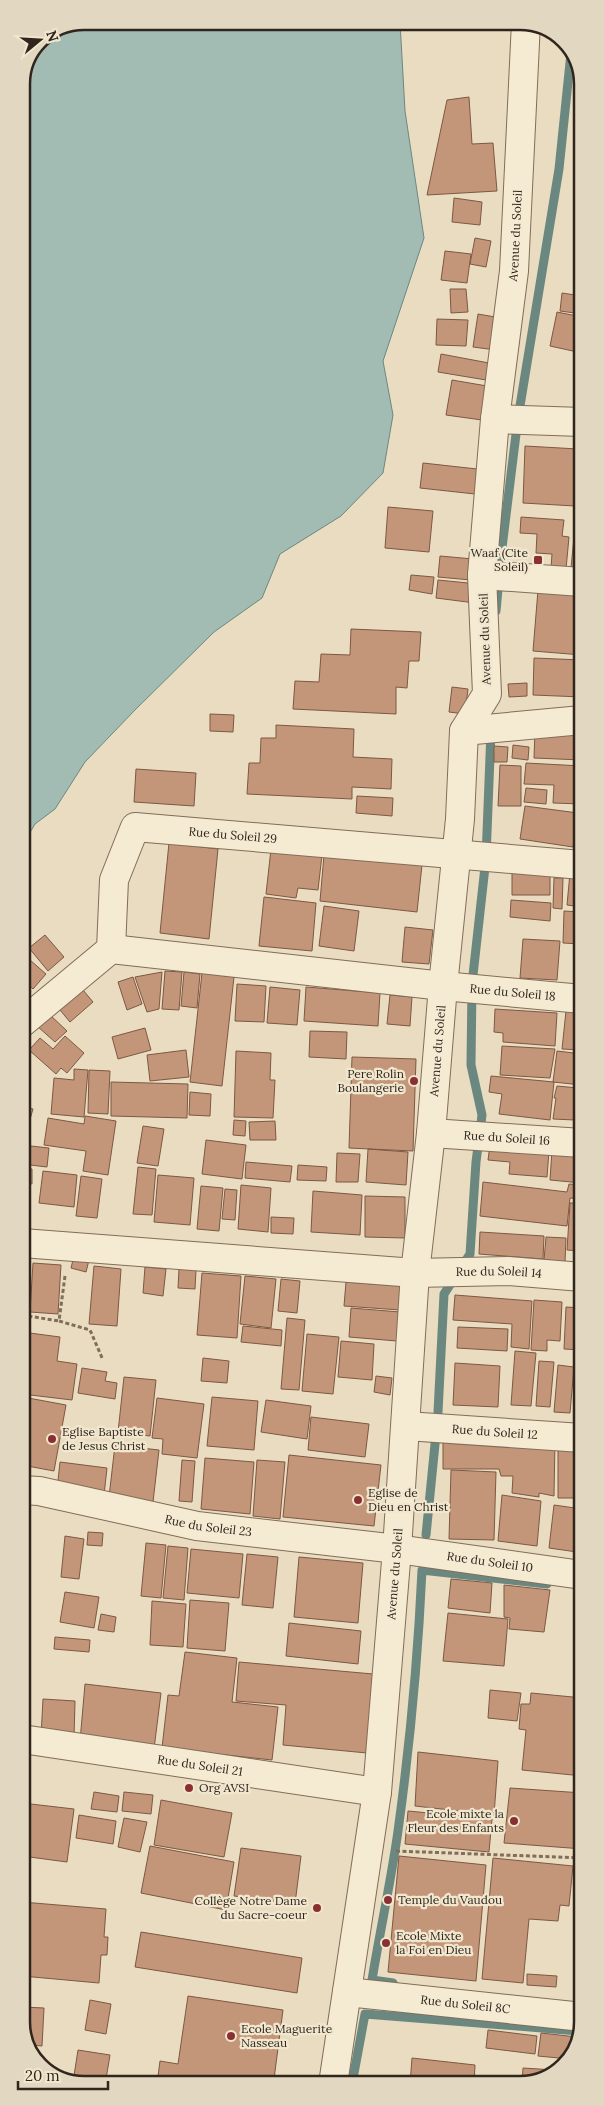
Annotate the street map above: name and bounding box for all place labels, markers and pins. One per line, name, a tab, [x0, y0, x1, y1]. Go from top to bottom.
place label: Waaf (Cite Soleil)	[471, 545, 528, 575]
marker: Waaf (Cite Soleil)	[532, 554, 544, 566]
place label: Pere Rolin Boulangerie	[337, 1066, 404, 1095]
marker: Pere Rolin Boulangerie	[408, 1075, 420, 1087]
place label: Eglise Baptiste de Jesus Christ	[62, 1424, 146, 1453]
marker: Eglise Baptiste de Jesus Christ	[46, 1433, 58, 1445]
place label: Eglise de Dieu en Christ	[368, 1485, 449, 1514]
marker: Eglise de Dieu en Christ	[352, 1494, 364, 1506]
place label: Org AVSI	[199, 1780, 249, 1795]
marker: Org AVSI	[183, 1782, 195, 1794]
place label: Ecole mixte la Fleur des Enfants	[407, 1806, 504, 1835]
marker: Ecole mixte la Fleur des Enfants	[508, 1815, 520, 1827]
place label: Temple du Vaudou	[398, 1892, 502, 1907]
place label: Collège Notre Dame du Sacre-coeur	[195, 1893, 308, 1922]
marker: Temple du Vaudou	[382, 1894, 394, 1906]
marker: Collège Notre Dame du Sacre-coeur	[311, 1902, 323, 1914]
place label: Ecole Mixte la Foi en Dieu	[396, 1928, 471, 1957]
marker: Ecole Mixte la Foi en Dieu	[380, 1937, 392, 1949]
place label: Ecole Maguerite Nasseau	[241, 2021, 333, 2050]
marker: Ecole Maguerite Nasseau	[225, 2030, 237, 2042]

